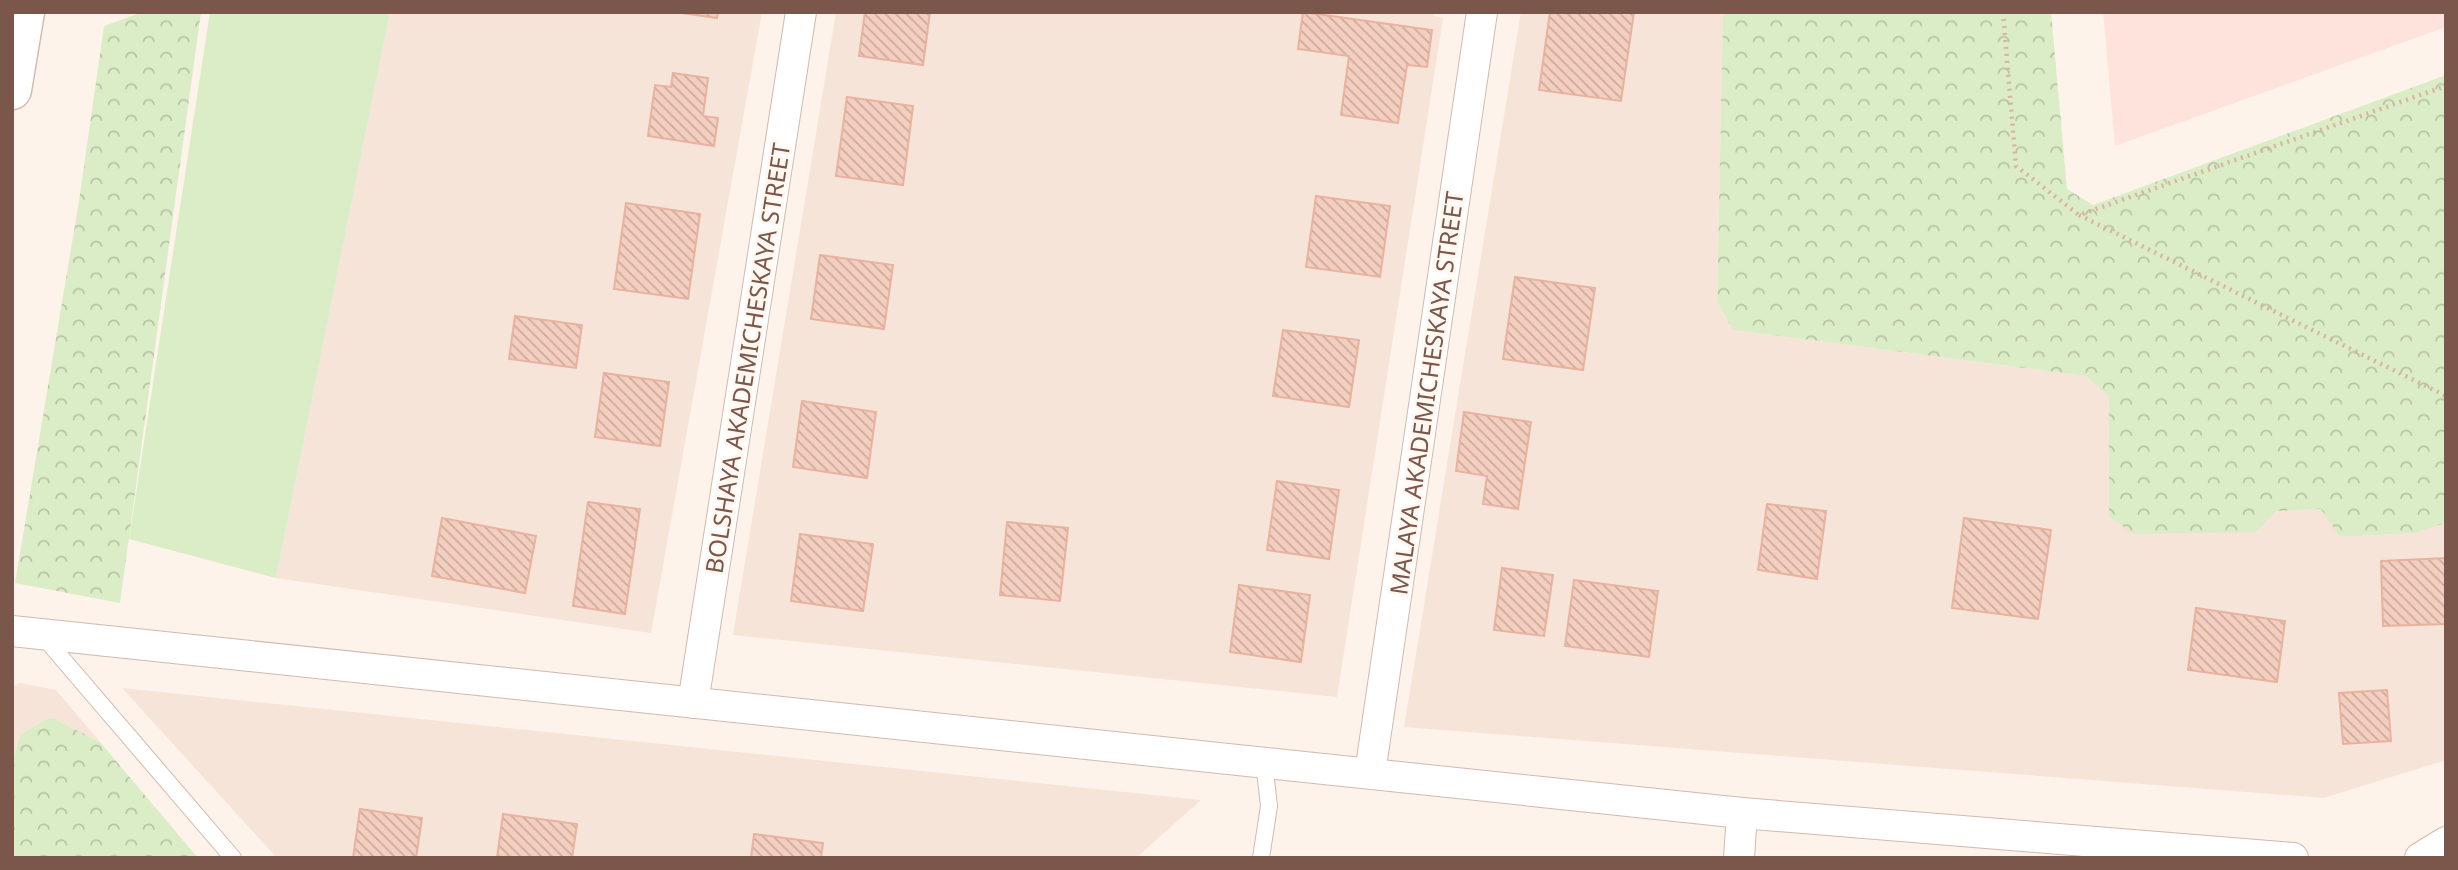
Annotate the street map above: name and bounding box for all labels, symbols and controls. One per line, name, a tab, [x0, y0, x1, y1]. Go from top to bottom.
street label: BOLSHAYA AKADEMICHESKAYA STREET	[697, 140, 797, 576]
street label: MALAYA AKADEMICHESKAYA STREET	[1381, 189, 1471, 597]

